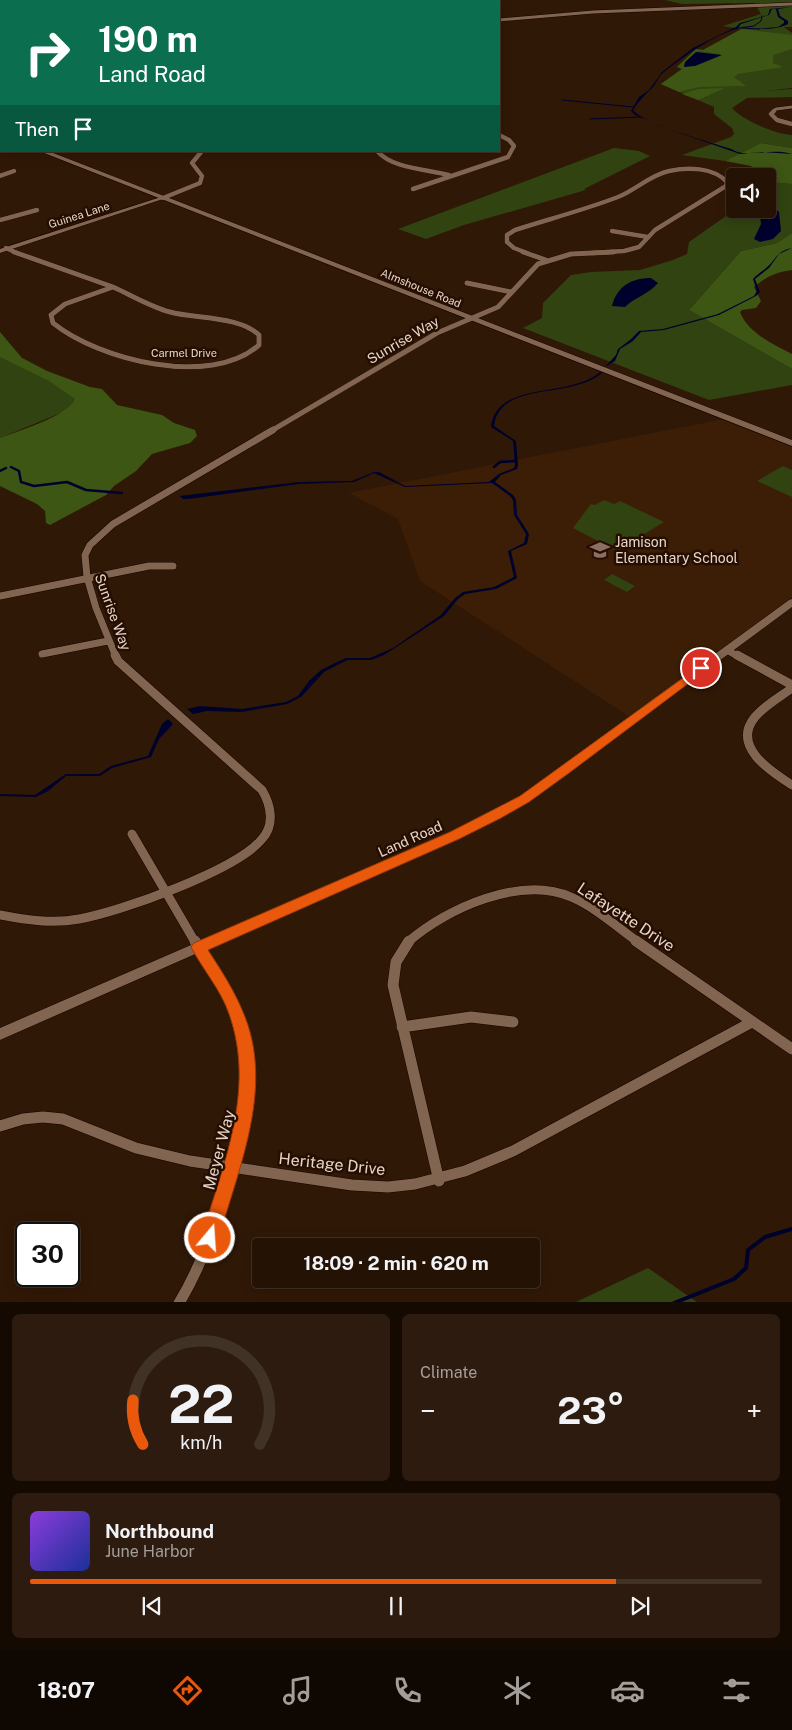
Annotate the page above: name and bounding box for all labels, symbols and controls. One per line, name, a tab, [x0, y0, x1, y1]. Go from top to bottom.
text: 190 m	[98, 19, 198, 60]
icon: right	[15, 20, 80, 85]
text: Land Road	[98, 61, 206, 87]
icon: arrive	[69, 115, 97, 143]
text: Then	[15, 118, 59, 140]
map controls	[726, 168, 776, 218]
button: sound	[726, 168, 776, 218]
street label: Guinea Lane	[47, 199, 111, 231]
street label: Almshouse Road	[379, 266, 463, 310]
street label: Sunrise Way	[364, 313, 442, 367]
street label: Carmel Drive	[151, 347, 217, 359]
place label: Jamison Elementary School	[615, 534, 738, 566]
school or university icon: Jamison Elementary School	[589, 539, 611, 561]
street label: Sunrise Way	[92, 572, 134, 653]
pin	[680, 647, 722, 689]
icon: arrive	[687, 654, 715, 682]
street label: Land Road	[375, 818, 445, 860]
street label: Lafayette Drive	[574, 878, 678, 956]
street label: Meyer Way	[199, 1108, 239, 1192]
street label: Heritage Drive	[278, 1149, 386, 1179]
position arrow	[183, 1211, 235, 1263]
speed limit sign: 30	[15, 1222, 80, 1287]
text: 18:09 · 2 min · 620 m	[303, 1252, 489, 1274]
text: Climate	[420, 1363, 477, 1382]
text: 22	[168, 1374, 234, 1435]
text: 23°	[557, 1388, 625, 1433]
text: −	[420, 1394, 436, 1427]
text: +	[746, 1394, 762, 1427]
text: km/h	[180, 1432, 222, 1453]
text: Northbound	[105, 1520, 214, 1542]
text: June Harbor	[105, 1542, 195, 1561]
icon: previous	[138, 1592, 166, 1620]
icon: pause	[382, 1592, 410, 1620]
icon: next	[626, 1592, 654, 1620]
icon: directions	[170, 1673, 205, 1708]
icon: music	[280, 1673, 315, 1708]
icon: phone	[390, 1673, 425, 1708]
icon: climate	[500, 1673, 535, 1708]
icon: car	[610, 1673, 645, 1708]
icon: filters	[719, 1673, 754, 1708]
text: 18:07	[37, 1677, 95, 1703]

